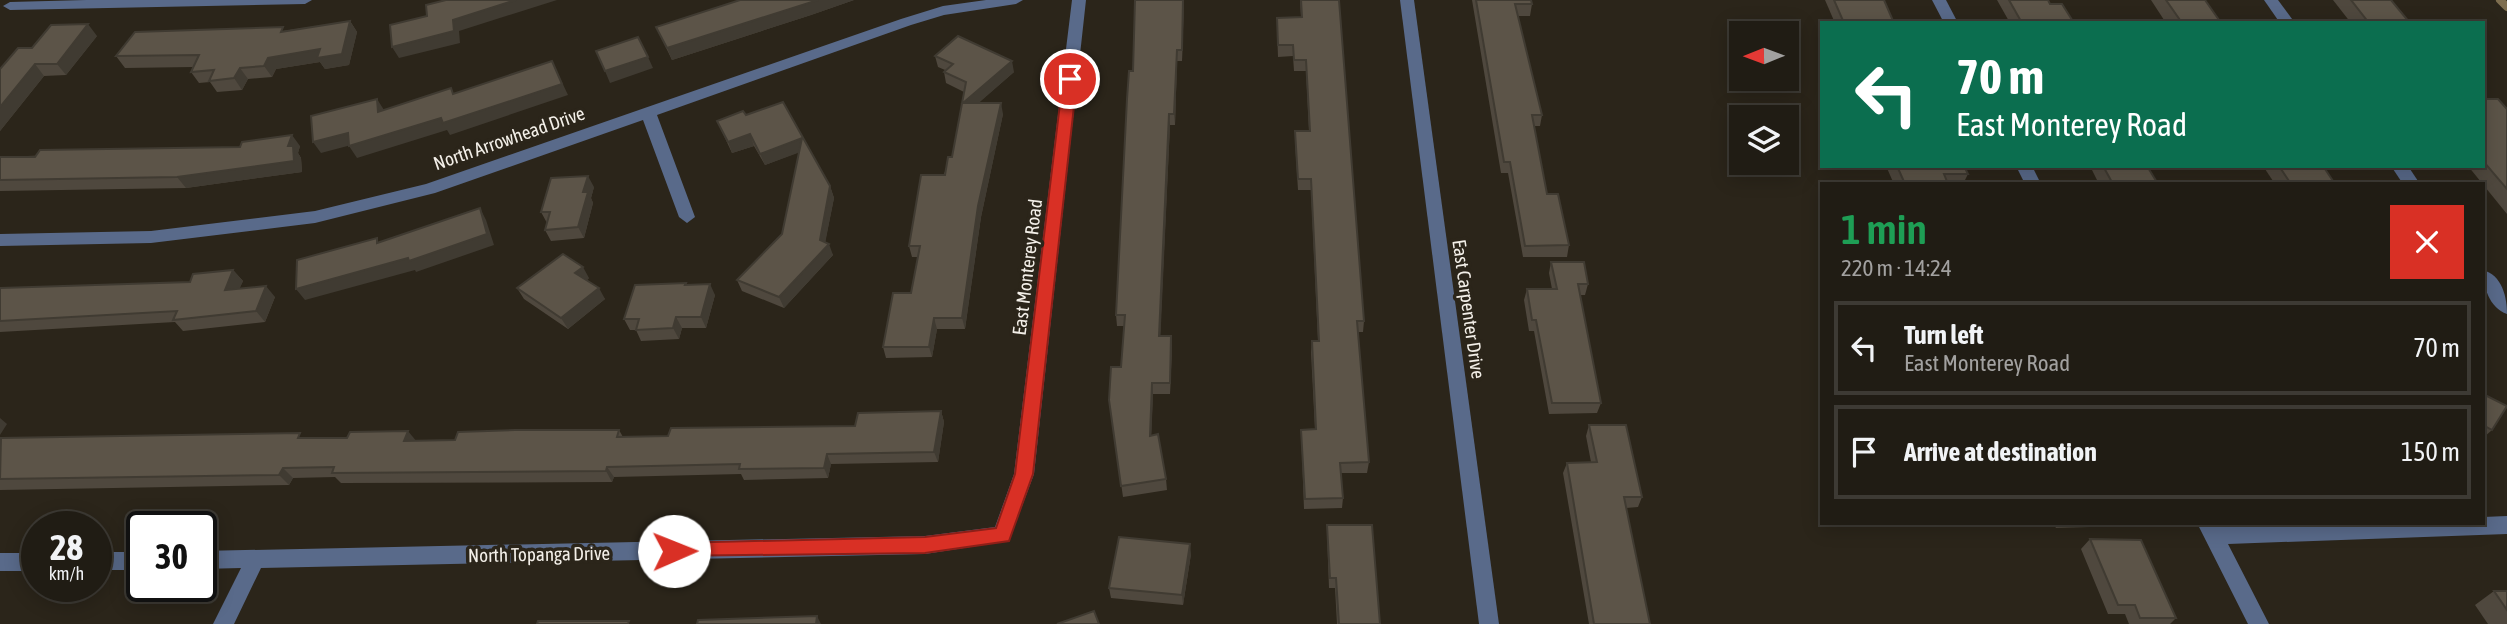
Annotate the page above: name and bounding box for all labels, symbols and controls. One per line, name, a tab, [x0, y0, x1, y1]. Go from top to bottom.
north arrow	[1729, 21, 1799, 91]
map controls	[1729, 21, 1799, 175]
text: 70 m	[1956, 48, 2044, 104]
pin	[1040, 49, 1100, 109]
icon: left	[1841, 49, 1932, 140]
icon: arrive	[1051, 60, 1089, 98]
street label: North Arrowhead Drive	[430, 102, 588, 174]
button: layers	[1729, 105, 1799, 175]
text: East Monterey Road	[1956, 106, 2187, 143]
street label: East Monterey Road	[1008, 198, 1046, 336]
text: 1 min	[1841, 205, 1927, 253]
button: close	[2390, 205, 2464, 279]
street label: East Carpenter Drive	[1448, 238, 1490, 380]
text: 220 m · 14:24	[1841, 255, 1952, 281]
text: Turn left	[1904, 320, 1984, 350]
icon: left	[1845, 329, 1883, 367]
text: 70 m	[2413, 333, 2460, 363]
text: East Monterey Road	[1904, 350, 2070, 376]
icon: arrive	[1845, 433, 1883, 471]
text: Arrive at destination	[1904, 437, 2097, 467]
text: 150 m	[2401, 437, 2460, 467]
speed limit sign: 30	[126, 511, 217, 602]
position arrow	[637, 514, 711, 588]
text: 28	[50, 527, 83, 567]
street label: North Topanga Drive	[468, 542, 610, 566]
text: km/h	[49, 563, 84, 584]

